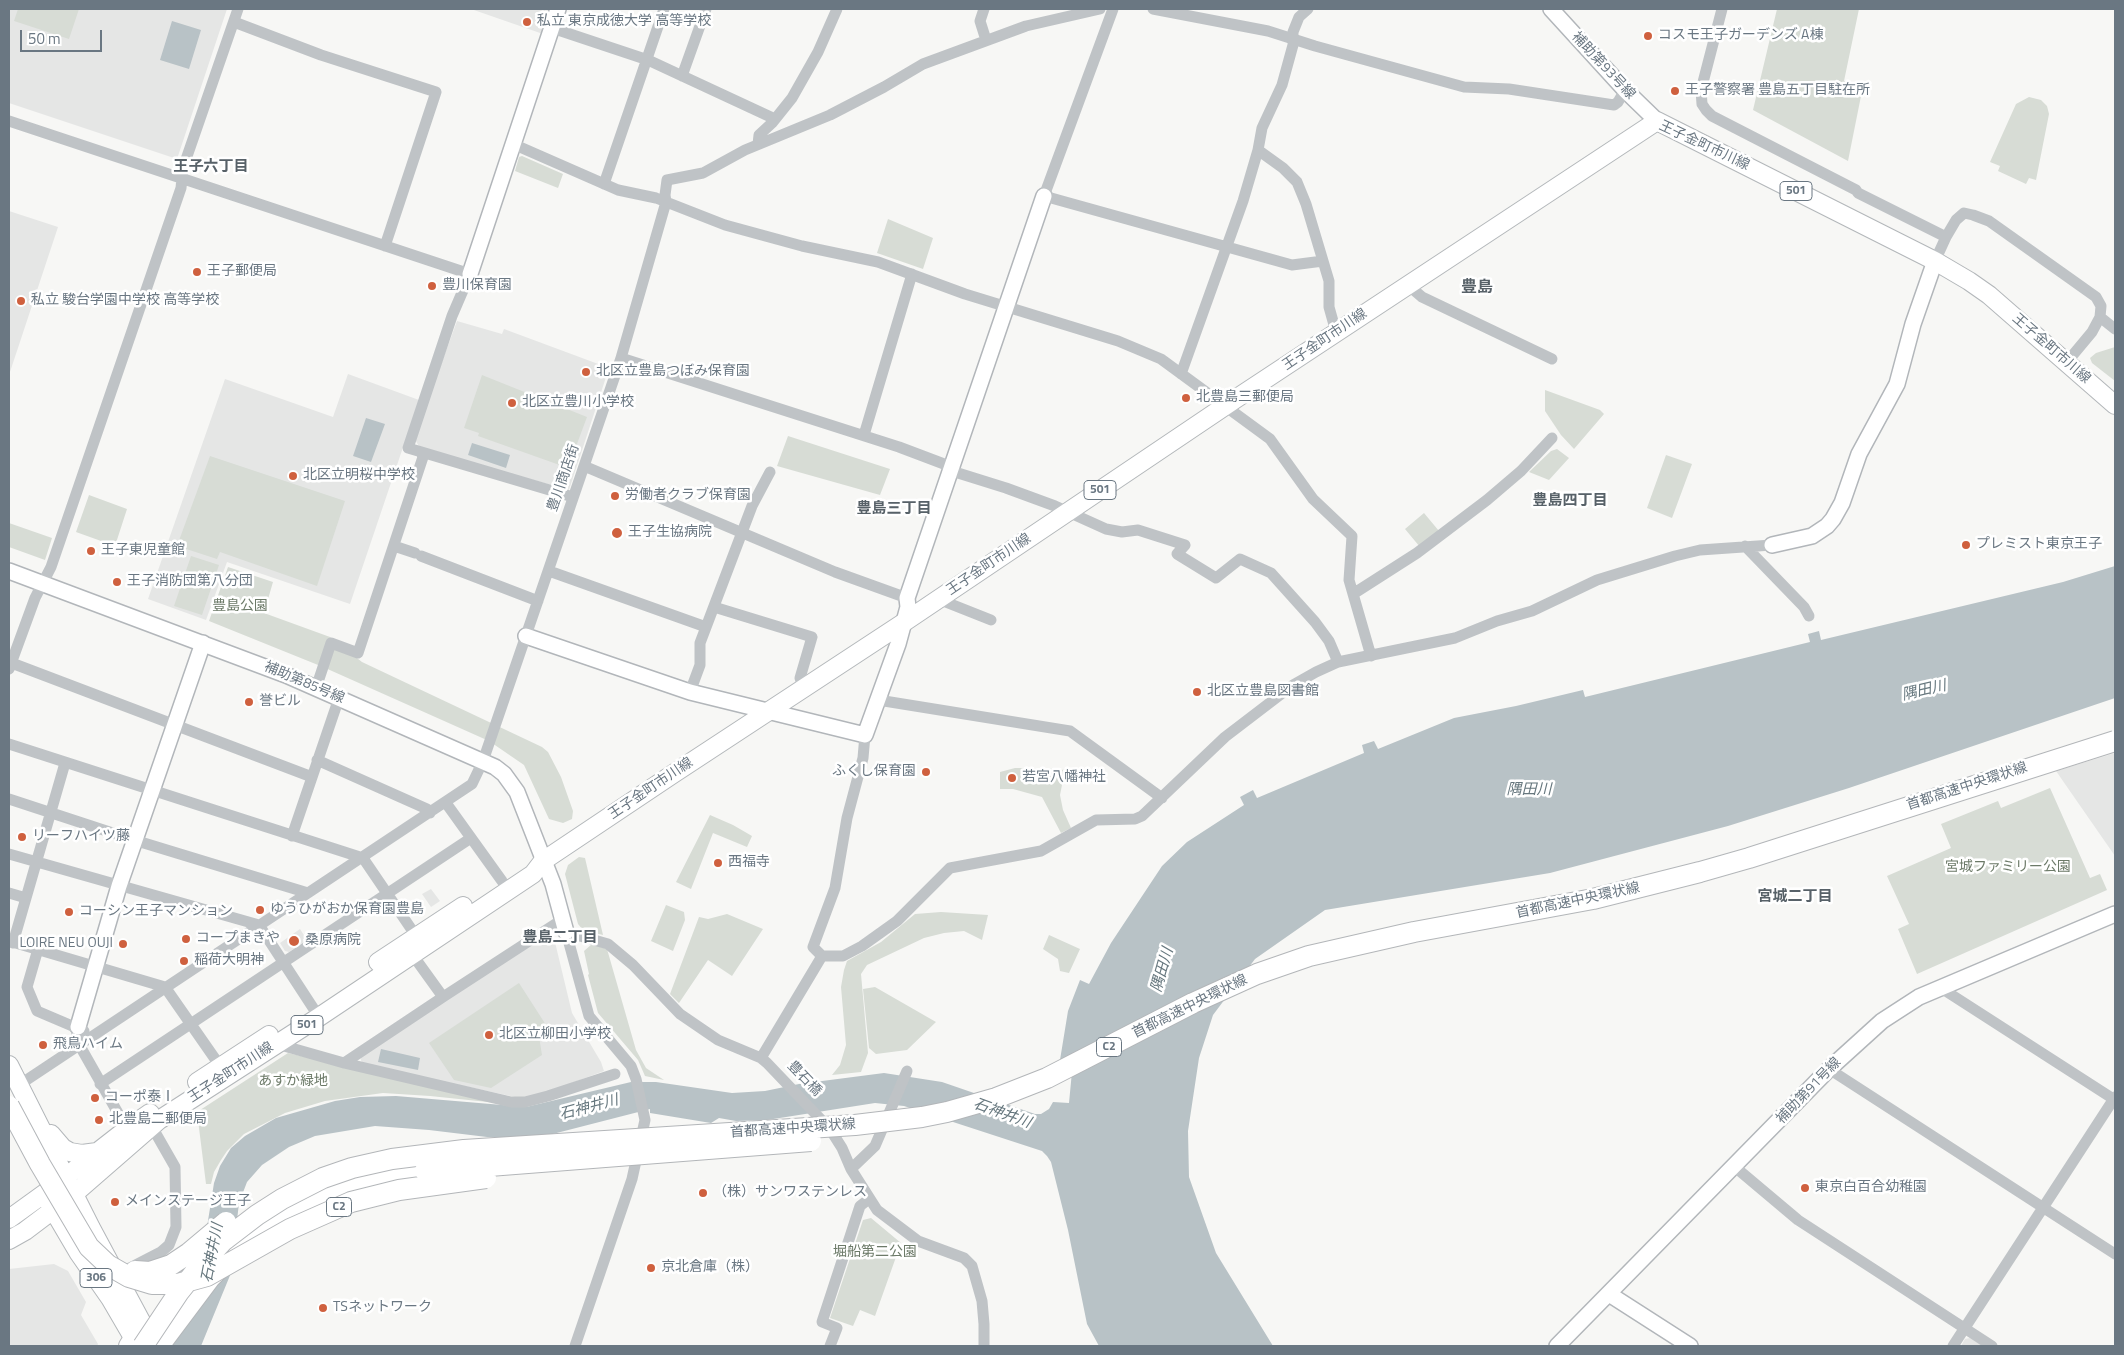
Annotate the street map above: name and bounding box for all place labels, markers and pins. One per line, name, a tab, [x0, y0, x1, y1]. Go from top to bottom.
place label: 私立 東京成徳大学 高等学校	[537, 14, 711, 30]
marker: 私立 東京成徳大学 高等学校	[521, 16, 533, 28]
place label: コスモ王子ガーデンズ A棟	[1658, 28, 1823, 44]
marker: コスモ王子ガーデンズ A棟	[1642, 30, 1654, 42]
place label: 王子警察署 豊島五丁目駐在所	[1685, 83, 1870, 99]
marker: 王子警察署 豊島五丁目駐在所	[1669, 85, 1681, 97]
place label: 王子郵便局	[207, 264, 277, 280]
marker: 王子郵便局	[191, 266, 203, 278]
place label: 豊川保育園	[442, 278, 512, 294]
marker: 豊川保育園	[426, 280, 438, 292]
place label: 私立 駿台学園中学校 高等学校	[31, 293, 219, 309]
marker: 私立 駿台学園中学校 高等学校	[15, 295, 27, 307]
place label: 北区立豊島つぼみ保育園	[596, 364, 750, 380]
marker: 北区立豊島つぼみ保育園	[580, 366, 592, 378]
place label: 北豊島三郵便局	[1196, 390, 1294, 406]
marker: 北豊島三郵便局	[1180, 392, 1192, 404]
place label: 北区立豊川小学校	[522, 395, 634, 411]
marker: 北区立豊川小学校	[506, 397, 518, 409]
place label: 北区立明桜中学校	[303, 468, 415, 484]
marker: 北区立明桜中学校	[287, 470, 299, 482]
place label: 労働者クラブ保育園	[625, 488, 751, 504]
marker: 労働者クラブ保育園	[609, 490, 621, 502]
place label: 王子生協病院	[628, 525, 712, 541]
marker: 王子生協病院	[610, 526, 624, 540]
place label: プレミスト東京王子	[1976, 537, 2102, 553]
marker: プレミスト東京王子	[1960, 539, 1972, 551]
place label: 王子東児童館	[101, 543, 185, 559]
marker: 王子東児童館	[85, 545, 97, 557]
place label: 王子消防団第八分団	[127, 574, 253, 590]
marker: 王子消防団第八分団	[111, 576, 123, 588]
place label: 北区立豊島図書館	[1207, 684, 1319, 700]
marker: 北区立豊島図書館	[1191, 686, 1203, 698]
place label: 誉ビル	[259, 694, 301, 710]
marker: 誉ビル	[243, 696, 255, 708]
place label: ふくし保育園	[832, 764, 916, 780]
marker: ふくし保育園	[920, 766, 932, 778]
place label: 若宮八幡神社	[1022, 770, 1106, 786]
marker: 若宮八幡神社	[1006, 772, 1018, 784]
place label: リーフハイツ藤	[32, 829, 130, 845]
marker: リーフハイツ藤	[16, 831, 28, 843]
place label: 西福寺	[728, 855, 770, 871]
marker: 西福寺	[712, 857, 724, 869]
place label: ゆうひがおか保育園豊島	[270, 902, 424, 918]
place label: コーシン王子マンション	[79, 904, 233, 920]
marker: ゆうひがおか保育園豊島	[254, 904, 266, 916]
marker: コーシン王子マンション	[63, 906, 75, 918]
place label: コープまきや	[196, 931, 280, 947]
marker: コープまきや	[180, 933, 192, 945]
place label: 桑原病院	[305, 933, 361, 949]
marker: 桑原病院	[287, 934, 301, 948]
place label: LOIRE NEU OUJI	[20, 936, 113, 952]
marker: LOIRE NEU OUJI	[117, 938, 129, 950]
place label: 稲荷大明神	[194, 953, 264, 969]
marker: 稲荷大明神	[178, 955, 190, 967]
place label: 北区立柳田小学校	[499, 1027, 611, 1043]
marker: 北区立柳田小学校	[483, 1029, 495, 1041]
place label: 飛鳥ハイム	[53, 1037, 123, 1053]
marker: 飛鳥ハイム	[37, 1039, 49, 1051]
place label: コーポ泰Ⅰ	[105, 1090, 175, 1106]
marker: コーポ泰Ⅰ	[89, 1092, 101, 1104]
place label: 北豊島二郵便局	[109, 1112, 207, 1128]
marker: 北豊島二郵便局	[93, 1114, 105, 1126]
place label: 東京白百合幼稚園	[1815, 1180, 1927, 1196]
marker: 東京白百合幼稚園	[1799, 1182, 1811, 1194]
place label: （株）サンワステンレス	[713, 1185, 867, 1201]
marker: （株）サンワステンレス	[697, 1187, 709, 1199]
place label: メインステージ王子	[125, 1194, 251, 1210]
marker: メインステージ王子	[109, 1196, 121, 1208]
place label: 京北倉庫（株）	[661, 1260, 759, 1276]
marker: 京北倉庫（株）	[645, 1262, 657, 1274]
place label: TSネットワーク	[333, 1300, 432, 1316]
marker: TSネットワーク	[317, 1302, 329, 1314]

